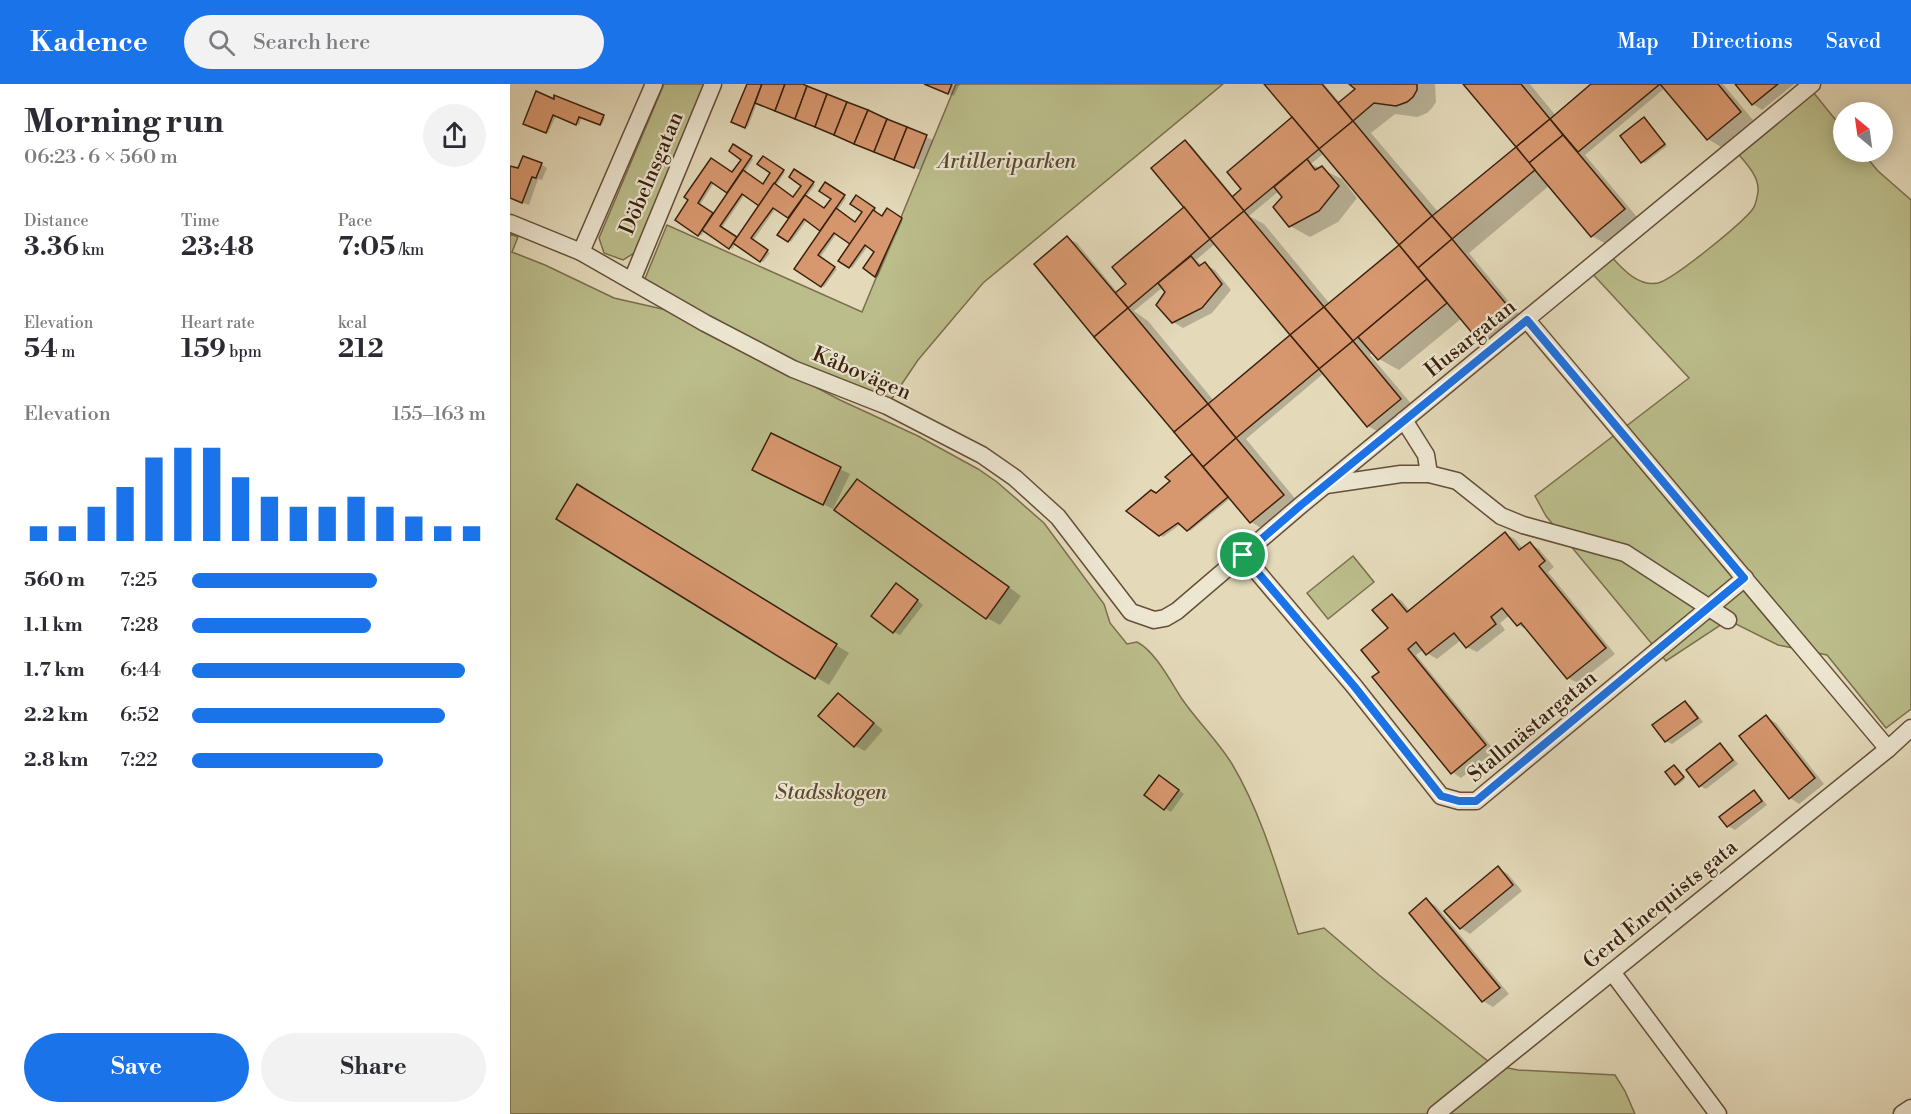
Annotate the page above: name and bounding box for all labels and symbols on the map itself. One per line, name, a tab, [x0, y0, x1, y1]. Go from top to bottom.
north arrow	[1833, 102, 1893, 162]
street label: Döbelnsgatan	[614, 108, 690, 239]
park label: Artilleriparken	[936, 149, 1076, 175]
street label: Husargatan	[1420, 294, 1522, 383]
street label: Kåbovägen	[808, 341, 915, 407]
pin	[1217, 529, 1268, 580]
street label: Stallmästargatan	[1463, 665, 1603, 788]
park label: Stadsskogen	[775, 780, 887, 806]
street label: Gerd Enequists gata	[1578, 834, 1743, 975]

